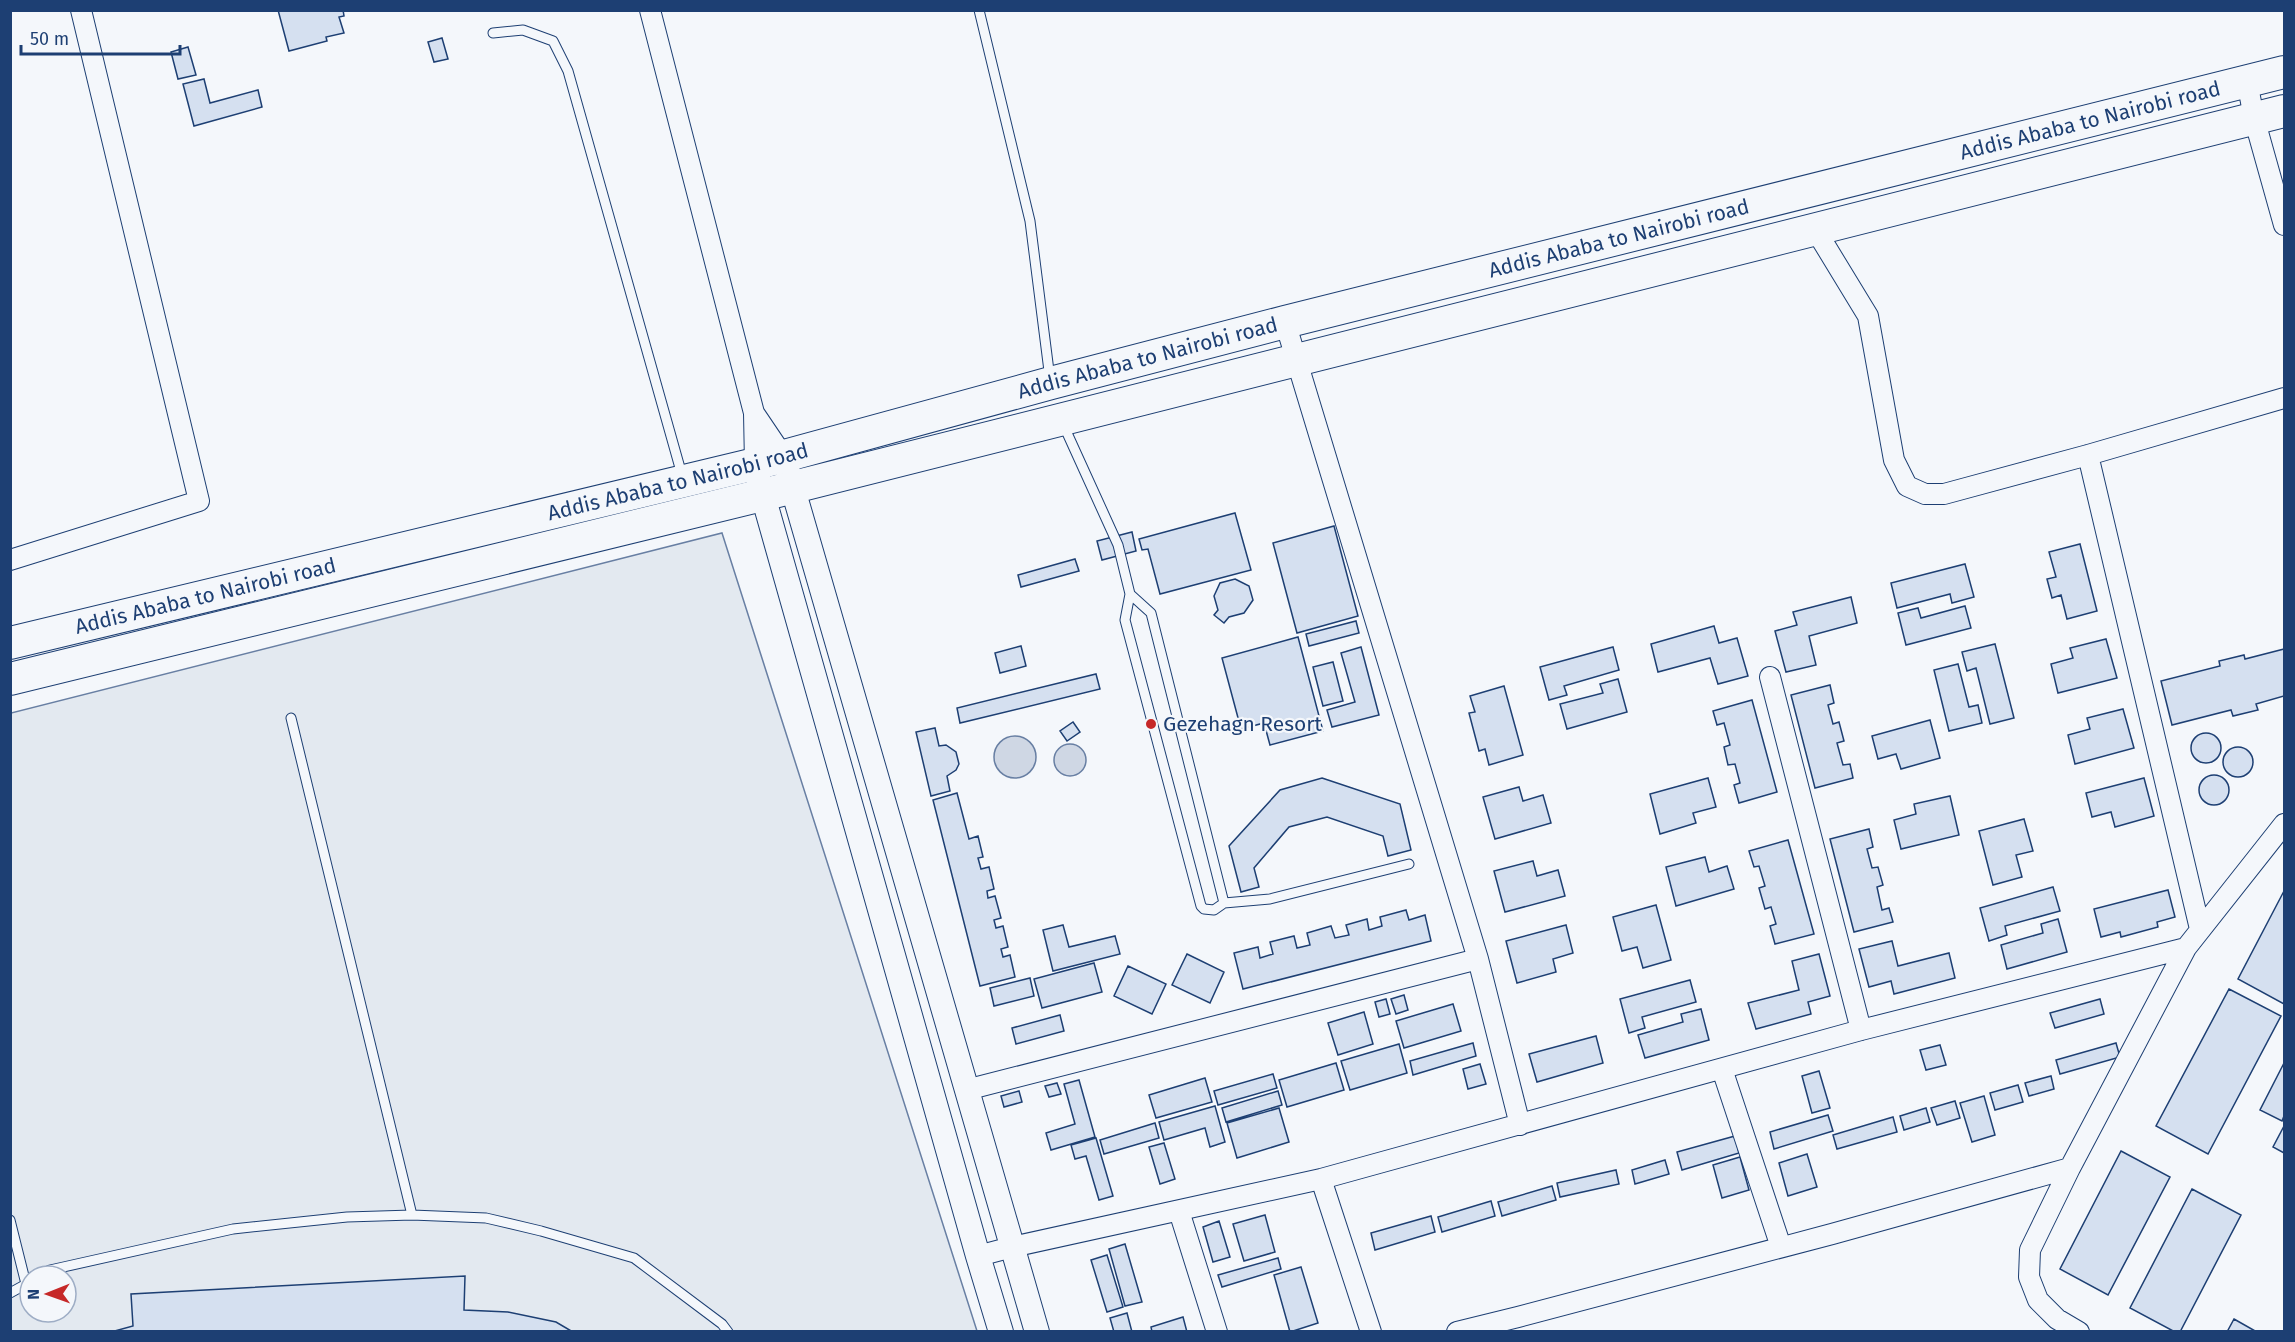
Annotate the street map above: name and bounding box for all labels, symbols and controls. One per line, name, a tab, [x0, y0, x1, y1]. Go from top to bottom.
scale bar	[21, 18, 180, 56]
text: 50 m	[30, 28, 69, 50]
street label: Addis Ababa to Nairobi road	[1957, 75, 2223, 166]
street label: Addis Ababa to Nairobi road	[1486, 193, 1752, 284]
street label: Addis Ababa to Nairobi road	[1015, 311, 1280, 404]
street label: Addis Ababa to Nairobi road	[545, 437, 811, 526]
street label: Addis Ababa to Nairobi road	[72, 552, 339, 640]
place label: Gezehagn Resort	[1163, 711, 1322, 737]
marker: Gezehagn Resort	[1144, 717, 1158, 731]
north arrow	[18, 1264, 78, 1324]
text: N	[24, 1289, 43, 1300]

